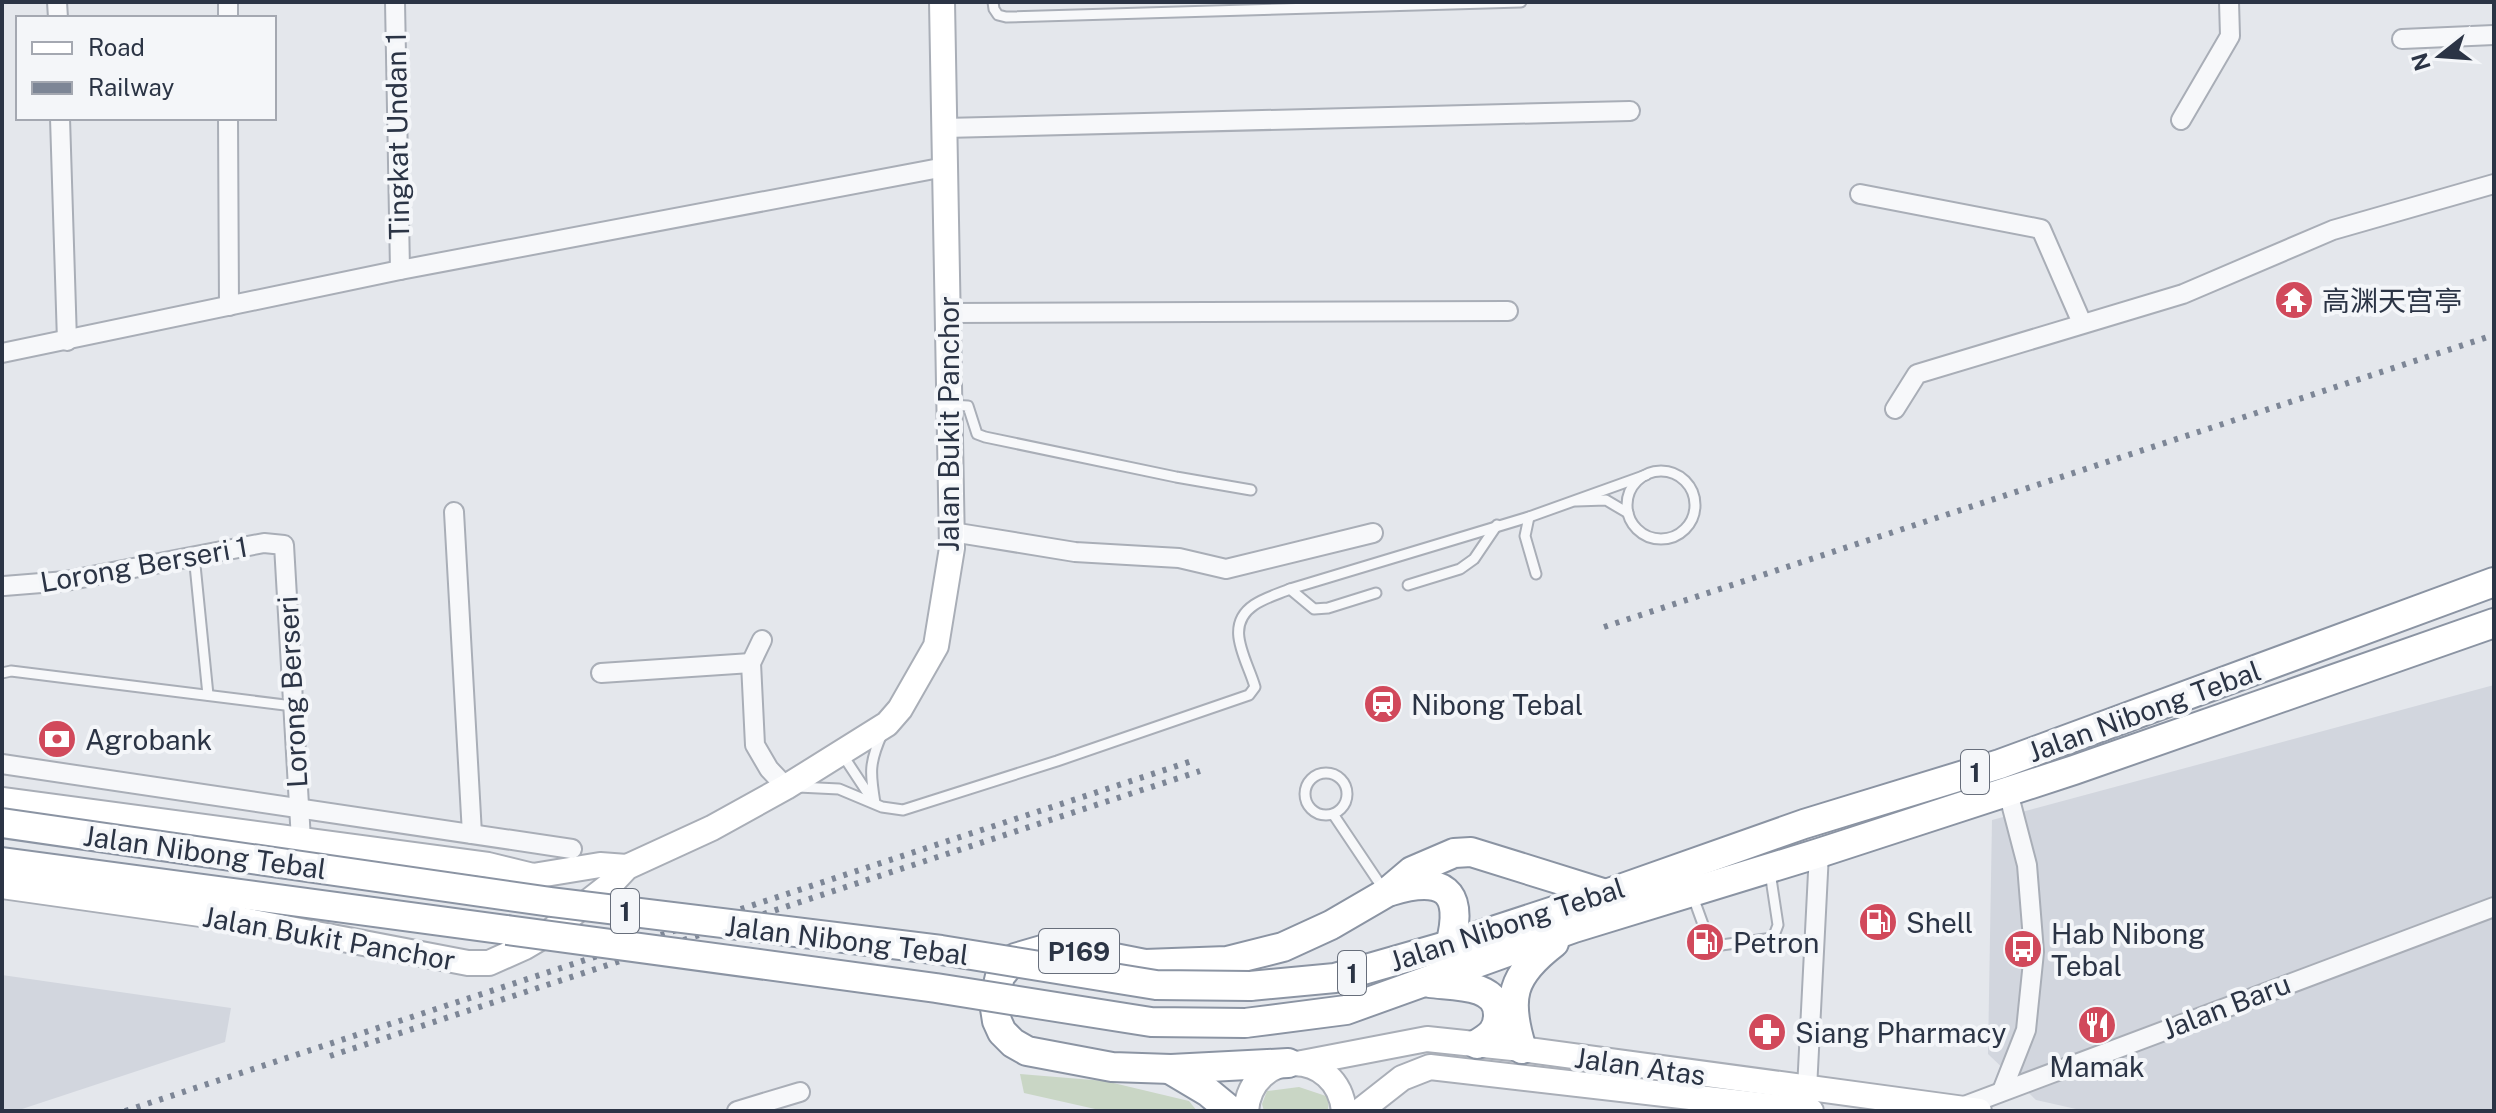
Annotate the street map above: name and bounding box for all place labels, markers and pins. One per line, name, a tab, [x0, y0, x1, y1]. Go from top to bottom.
temple icon: 高渊天宫亭	[2273, 279, 2315, 321]
place label: 高渊天宫亭	[2322, 284, 2462, 317]
station icon: Nibong Tebal	[1362, 683, 1404, 725]
place label: Nibong Tebal	[1411, 688, 1583, 721]
bank icon: Agrobank	[36, 718, 78, 760]
place label: Agrobank	[85, 723, 212, 756]
fuel station icon: Shell	[1857, 901, 1899, 943]
place label: Shell	[1906, 906, 1973, 939]
place label: Hab Nibong Tebal	[2051, 917, 2206, 982]
fuel station icon: Petron	[1684, 921, 1726, 963]
place label: Petron	[1733, 926, 1819, 959]
bus stop icon: Hab Nibong Tebal	[2002, 928, 2044, 970]
restaurant icon: Mamak	[2076, 1004, 2118, 1046]
pharmacy icon: Siang Pharmacy	[1746, 1011, 1788, 1053]
place label: Siang Pharmacy	[1795, 1016, 2007, 1049]
place label: Mamak	[2049, 1050, 2145, 1083]

